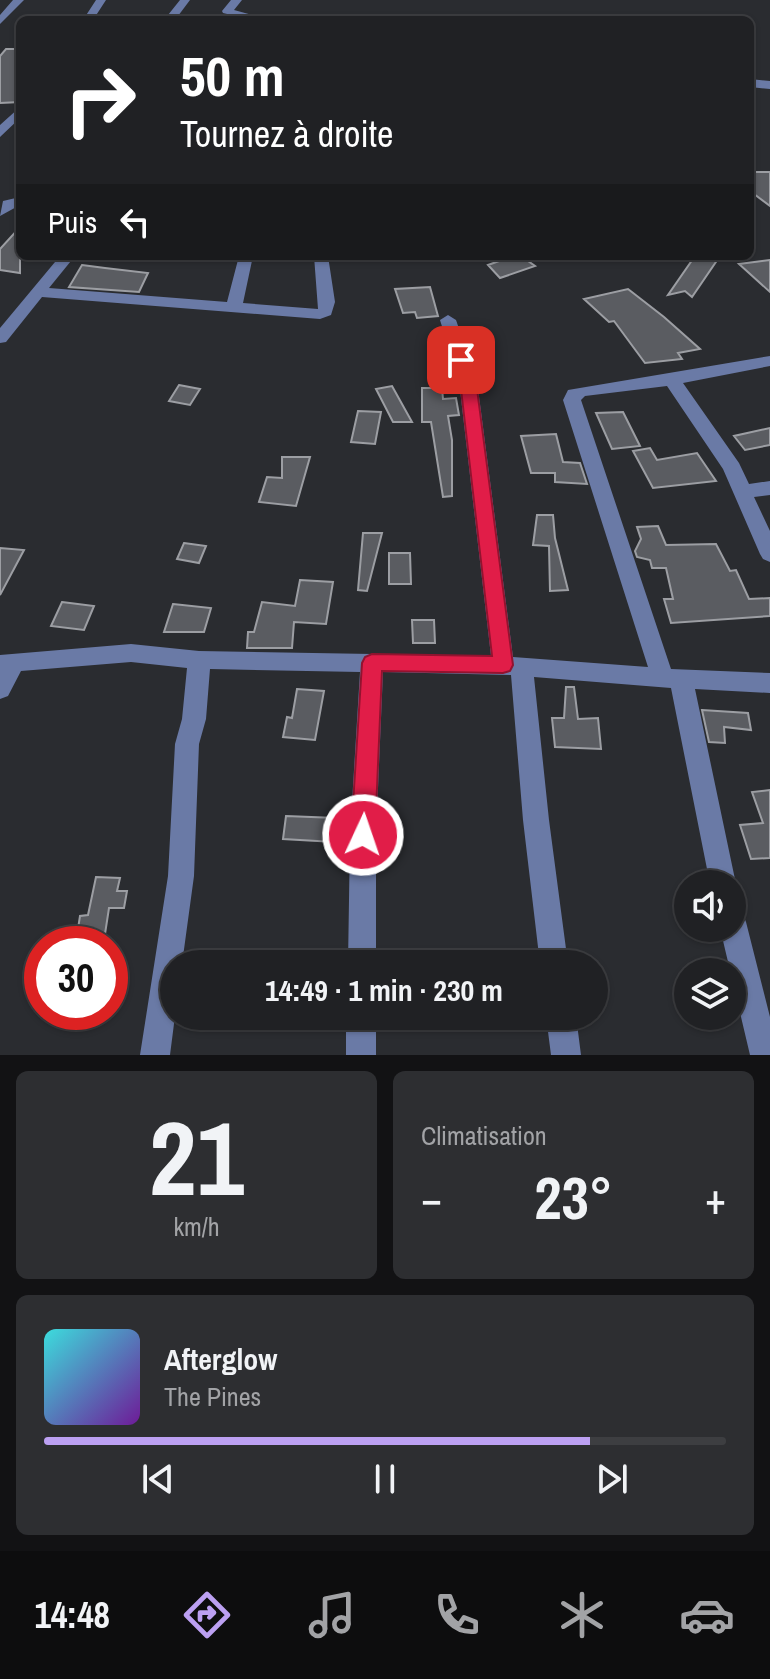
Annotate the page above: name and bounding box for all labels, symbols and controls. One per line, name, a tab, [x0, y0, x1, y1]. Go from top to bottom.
text: 50 m	[180, 38, 285, 113]
icon: right	[48, 48, 152, 152]
text: Tournez à droite	[180, 110, 393, 158]
icon: left	[113, 200, 157, 244]
text: Puis	[48, 202, 97, 242]
pin	[427, 326, 495, 394]
icon: arrive	[439, 338, 483, 382]
position arrow	[321, 793, 405, 877]
map controls	[674, 870, 746, 1030]
button: sound	[674, 870, 746, 942]
speed limit sign: 30	[24, 926, 128, 1030]
button: layers	[674, 958, 746, 1030]
text: 14:49 · 1 min · 230 m	[265, 970, 503, 1010]
text: 21	[149, 1087, 244, 1227]
text: Climatisation	[421, 1118, 547, 1153]
text: 23°	[534, 1157, 613, 1238]
text: −	[421, 1168, 442, 1228]
text: +	[705, 1168, 726, 1228]
text: km/h	[173, 1209, 220, 1244]
text: Afterglow	[164, 1339, 277, 1379]
text: The Pines	[164, 1379, 261, 1414]
icon: previous	[136, 1457, 180, 1501]
icon: pause	[363, 1457, 407, 1501]
icon: next	[590, 1457, 634, 1501]
icon: directions	[179, 1587, 235, 1643]
icon: music	[304, 1587, 360, 1643]
icon: phone	[429, 1587, 485, 1643]
icon: climate	[554, 1587, 610, 1643]
icon: car	[679, 1587, 735, 1643]
text: 14:48	[35, 1591, 110, 1639]

